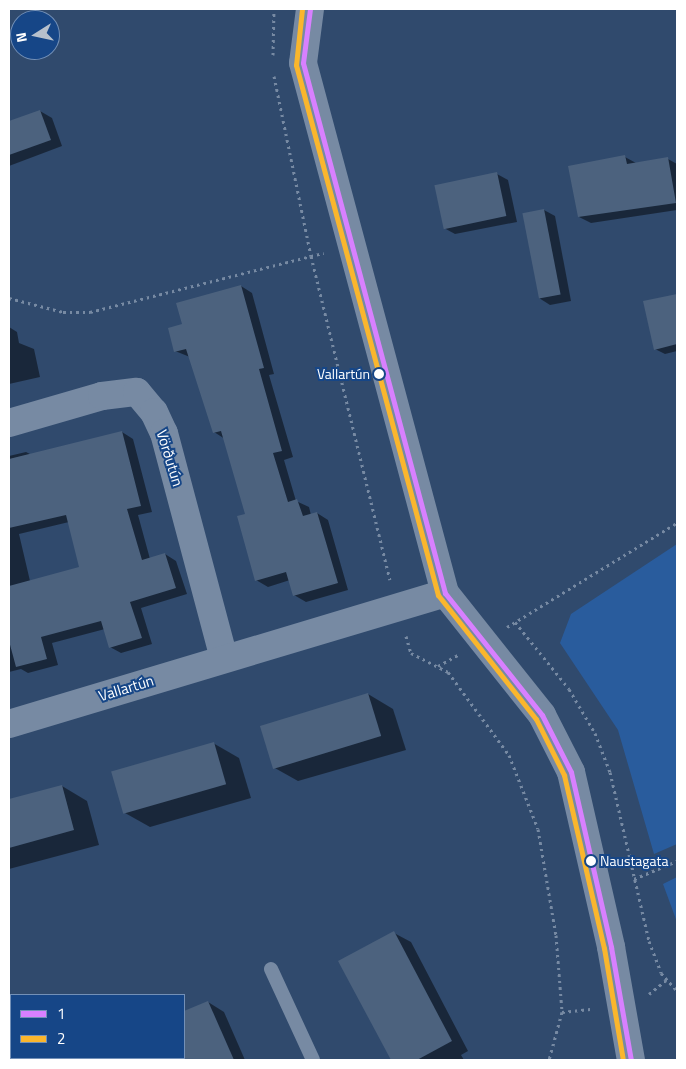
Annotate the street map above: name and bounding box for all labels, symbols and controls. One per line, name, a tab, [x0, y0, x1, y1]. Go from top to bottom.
north arrow	[10, 10, 60, 60]
text: N	[10, 31, 32, 44]
place label: Vallartún	[317, 366, 370, 382]
marker: Vallartún	[374, 369, 384, 379]
street label: Vörðutún	[153, 428, 187, 488]
street label: Vallartún	[96, 671, 156, 705]
place label: Naustagata	[600, 853, 668, 869]
marker: Naustagata	[586, 856, 596, 866]
legend	[10, 994, 185, 1059]
text: 1	[57, 1002, 65, 1025]
text: 2	[57, 1027, 65, 1050]

